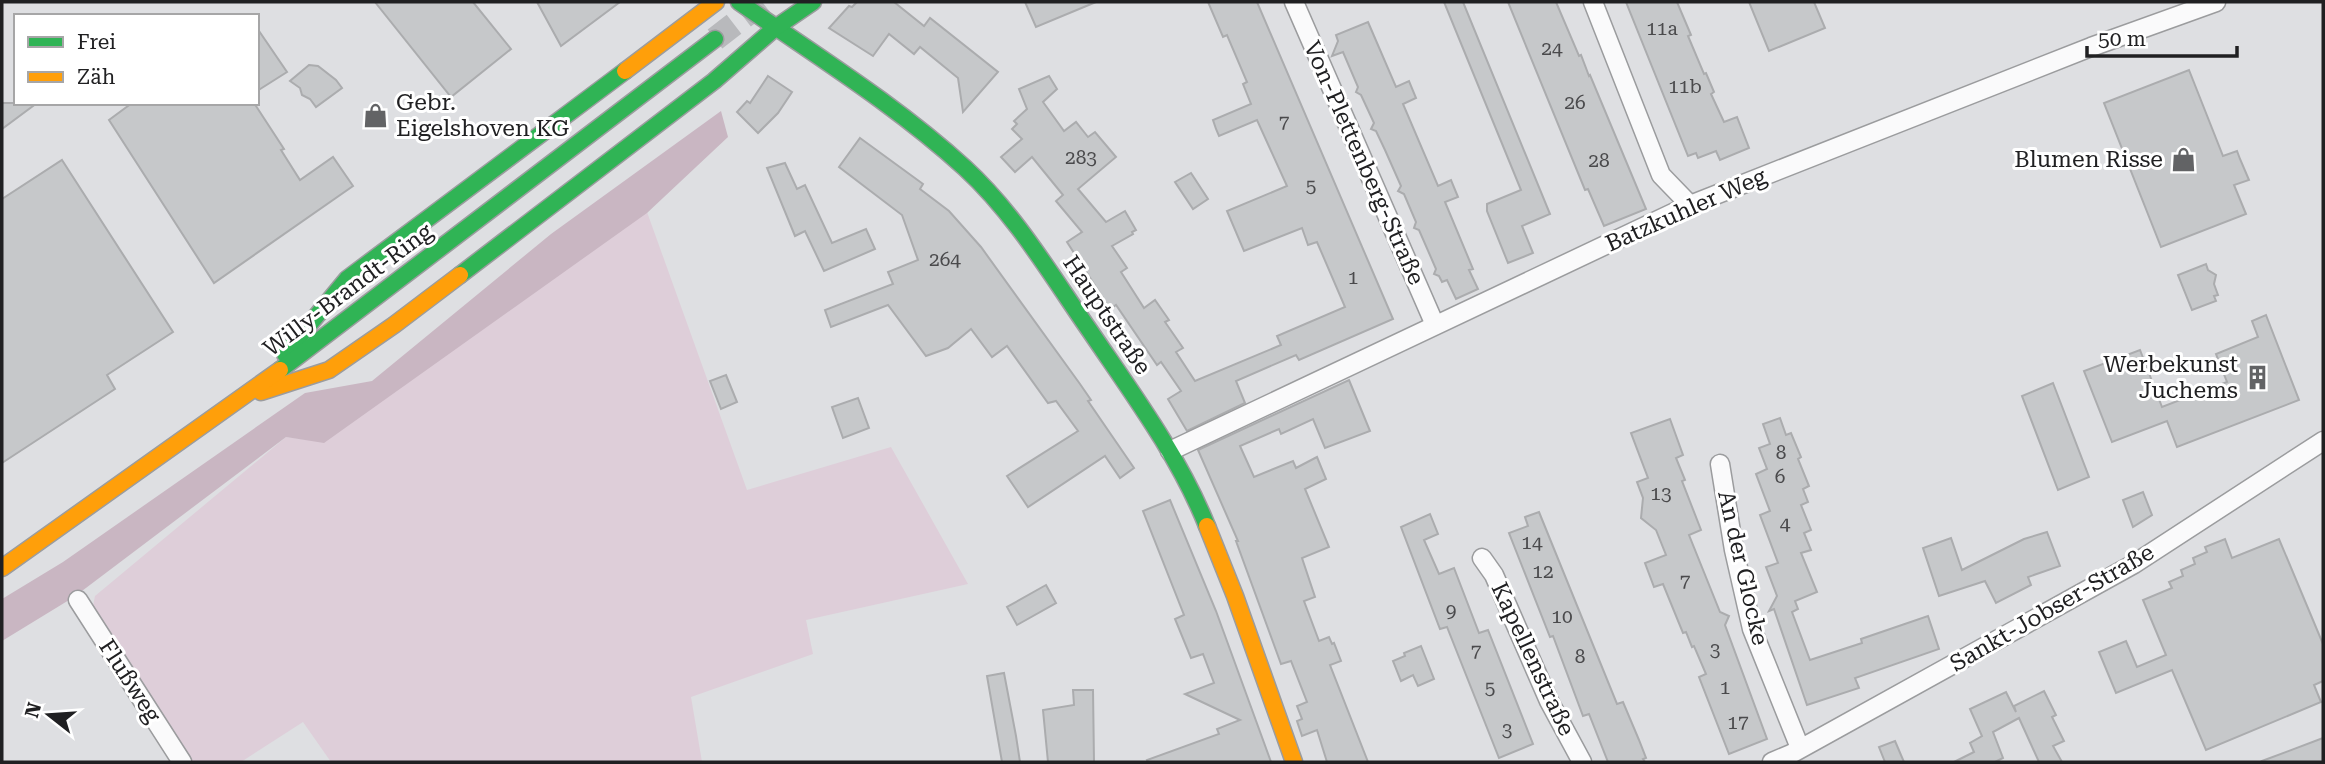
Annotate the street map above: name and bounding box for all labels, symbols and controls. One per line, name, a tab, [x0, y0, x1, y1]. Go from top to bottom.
legend	[14, 14, 259, 105]
scale bar	[2087, 14, 2238, 58]
house number: 11a	[1646, 17, 1678, 40]
text: 50 m	[2098, 27, 2146, 51]
text: Frei	[77, 30, 116, 54]
street label: Von-Plettenberg-Straße	[1298, 37, 1430, 289]
house number: 24	[1541, 37, 1563, 60]
text: Zäh	[77, 65, 116, 89]
house number: 11b	[1668, 75, 1702, 98]
place label: Gebr. Eigelshoven KG	[396, 89, 569, 142]
house number: 26	[1564, 91, 1586, 114]
shop icon: Gebr. Eigelshoven KG	[362, 101, 390, 129]
house number: 7	[1279, 111, 1290, 134]
shop icon: Blumen Risse	[2169, 145, 2197, 173]
house number: 283	[1065, 146, 1097, 169]
place label: Blumen Risse	[2014, 146, 2163, 173]
house number: 28	[1588, 149, 1610, 172]
street label: Batzkuhler Weg	[1601, 162, 1771, 258]
house number: 5	[1306, 174, 1316, 197]
street label: Willy-Brandt-Ring	[258, 218, 438, 362]
house number: 264	[929, 248, 961, 271]
street label: Hauptstraße	[1057, 250, 1157, 380]
house number: 1	[1348, 266, 1358, 289]
place label: Werbekunst Juchems	[2103, 351, 2238, 404]
building icon: Werbekunst Juchems	[2244, 363, 2272, 391]
house number: 8	[1776, 441, 1786, 464]
house number: 6	[1775, 465, 1785, 488]
house number: 13	[1650, 482, 1672, 505]
street label: An der Glocke	[1712, 488, 1774, 648]
house number: 4	[1780, 512, 1791, 535]
house number: 14	[1521, 531, 1543, 554]
street label: Sankt-Jobser-Straße	[1945, 539, 2159, 677]
house number: 12	[1532, 560, 1554, 583]
house number: 7	[1680, 570, 1691, 593]
street label: Kapellenstraße	[1486, 578, 1580, 740]
house number: 9	[1446, 599, 1456, 622]
house number: 10	[1551, 605, 1573, 628]
street label: Flußweg	[93, 634, 167, 728]
house number: 3	[1710, 638, 1720, 661]
house number: 7	[1471, 640, 1482, 663]
house number: 8	[1575, 645, 1585, 668]
house number: 5	[1485, 676, 1495, 699]
house number: 1	[1720, 676, 1730, 699]
north arrow	[14, 680, 84, 750]
text: N	[20, 699, 46, 721]
house number: 17	[1727, 711, 1749, 734]
house number: 3	[1502, 718, 1512, 741]

